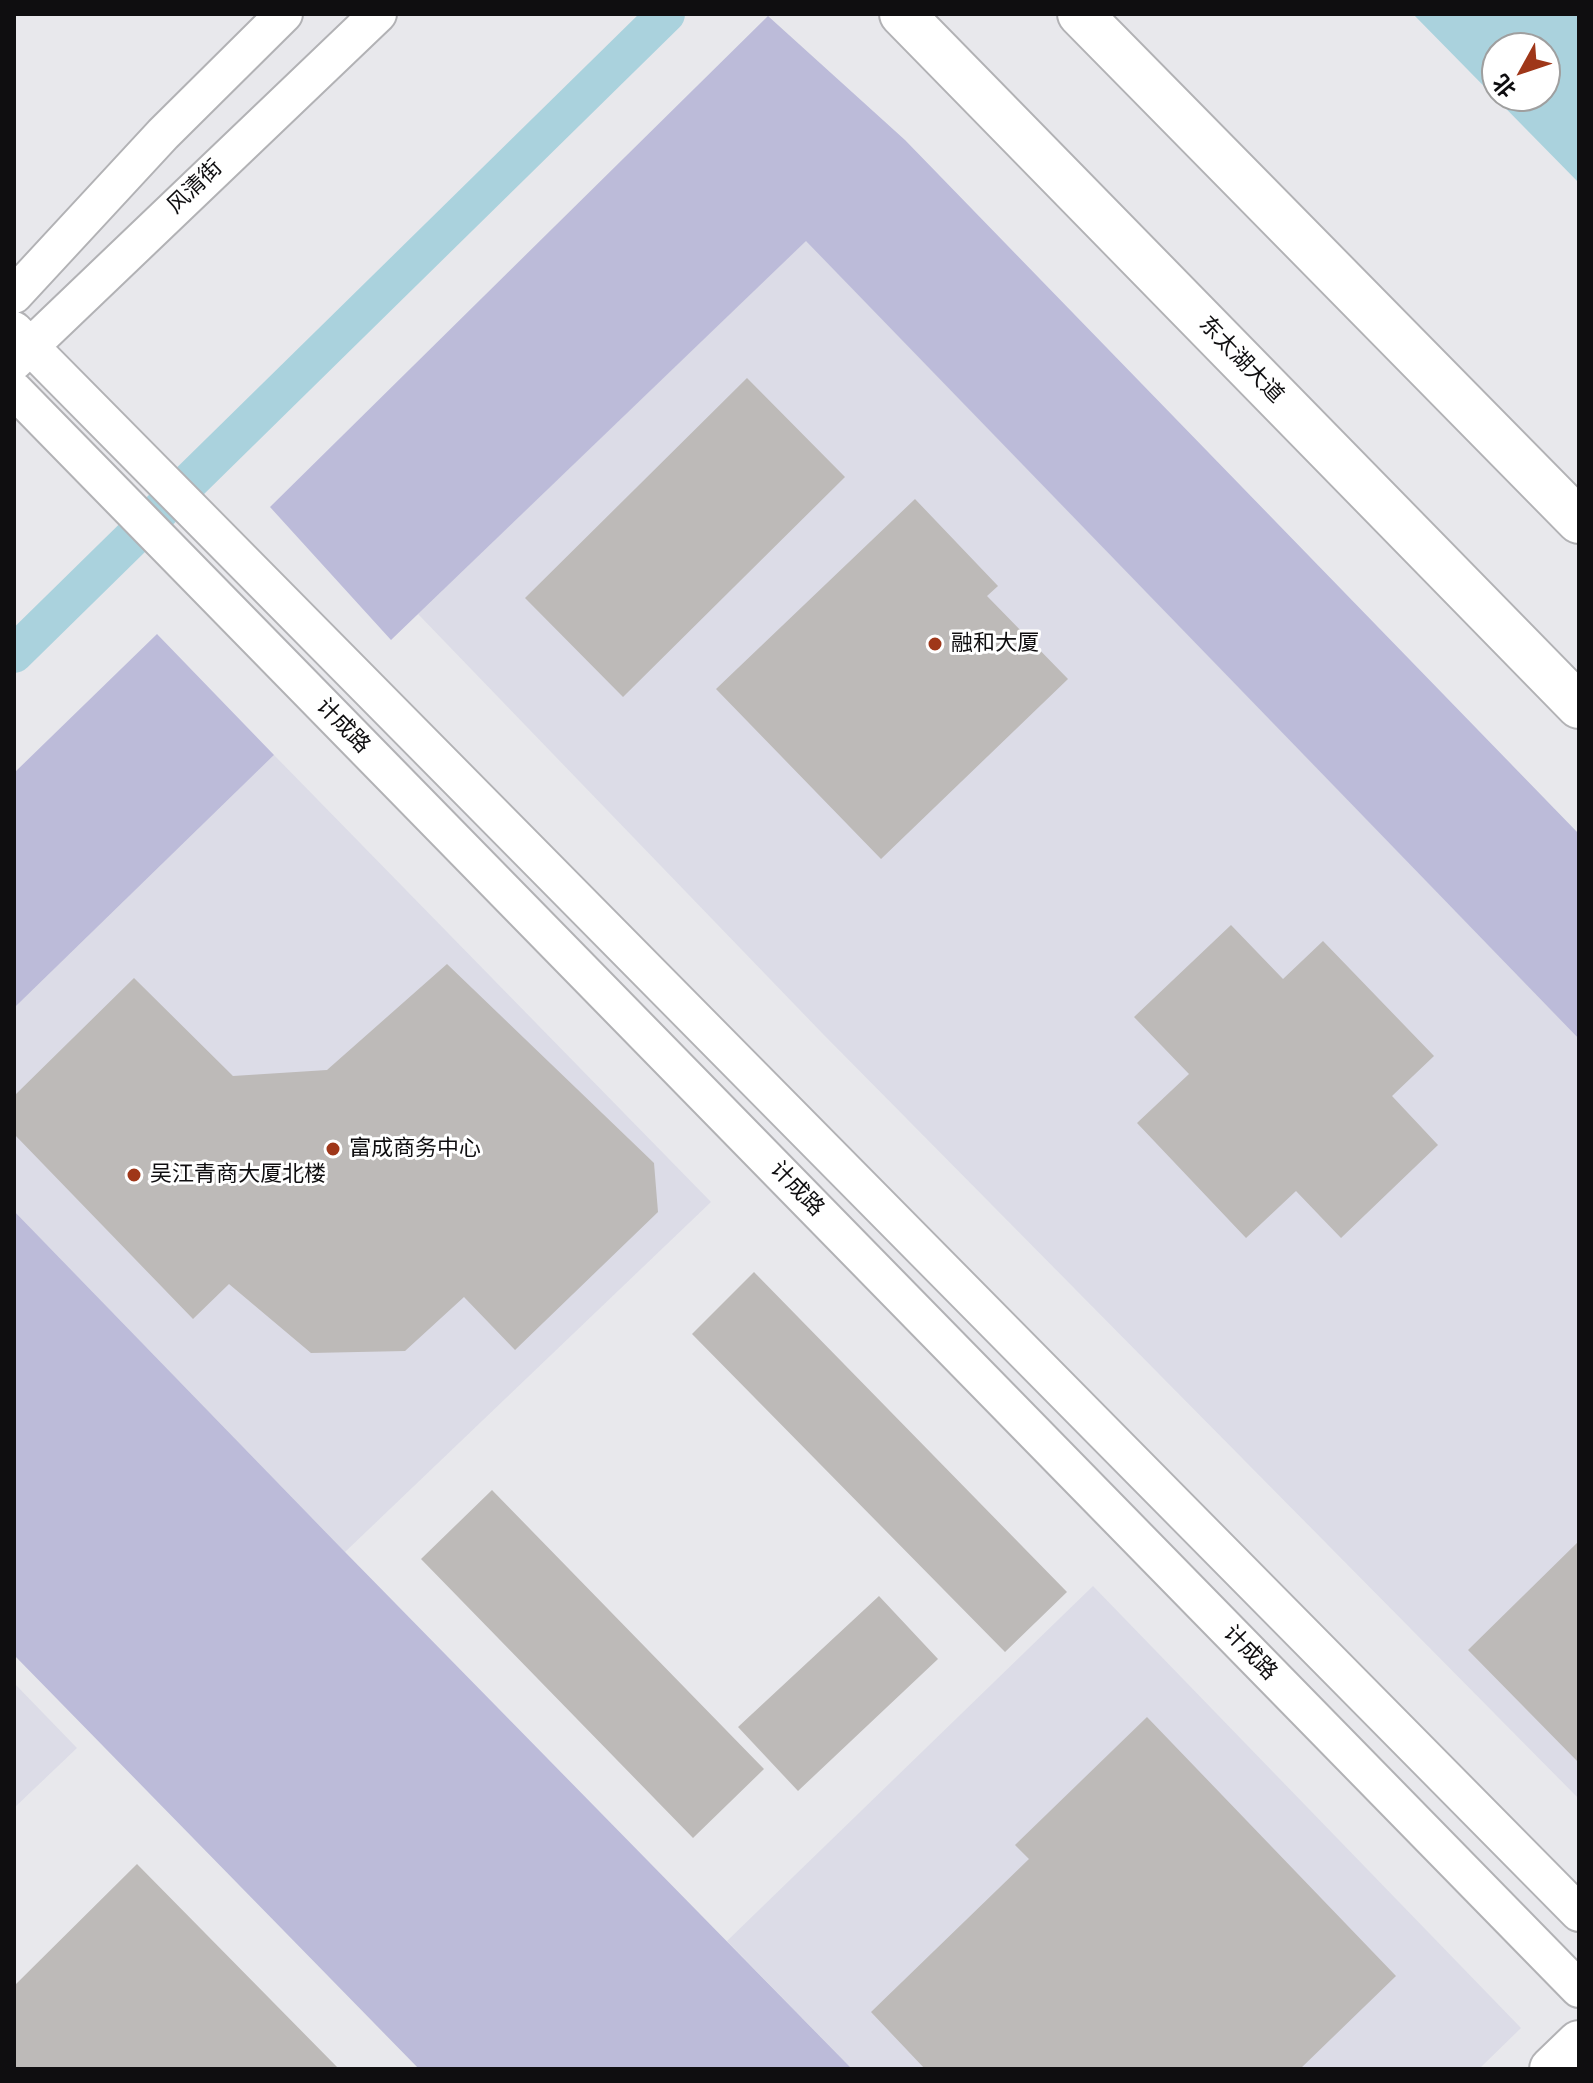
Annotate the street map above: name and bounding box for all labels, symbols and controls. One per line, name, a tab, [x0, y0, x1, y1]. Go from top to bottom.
north arrow	[1481, 32, 1561, 112]
text: 北	[1486, 69, 1522, 104]
street label: 风清街	[162, 155, 228, 219]
street label: 东太湖大道	[1193, 311, 1289, 409]
place label: 融和大厦	[951, 631, 1039, 657]
marker: 融和大厦	[926, 635, 944, 653]
street label: 计成路	[311, 693, 375, 759]
place label: 富成商务中心	[349, 1136, 481, 1162]
marker: 富成商务中心	[324, 1140, 342, 1158]
street label: 计成路	[765, 1156, 829, 1222]
place label: 吴江青商大厦北楼	[150, 1162, 326, 1188]
marker: 吴江青商大厦北楼	[125, 1166, 143, 1184]
street label: 计成路	[1218, 1620, 1282, 1686]

